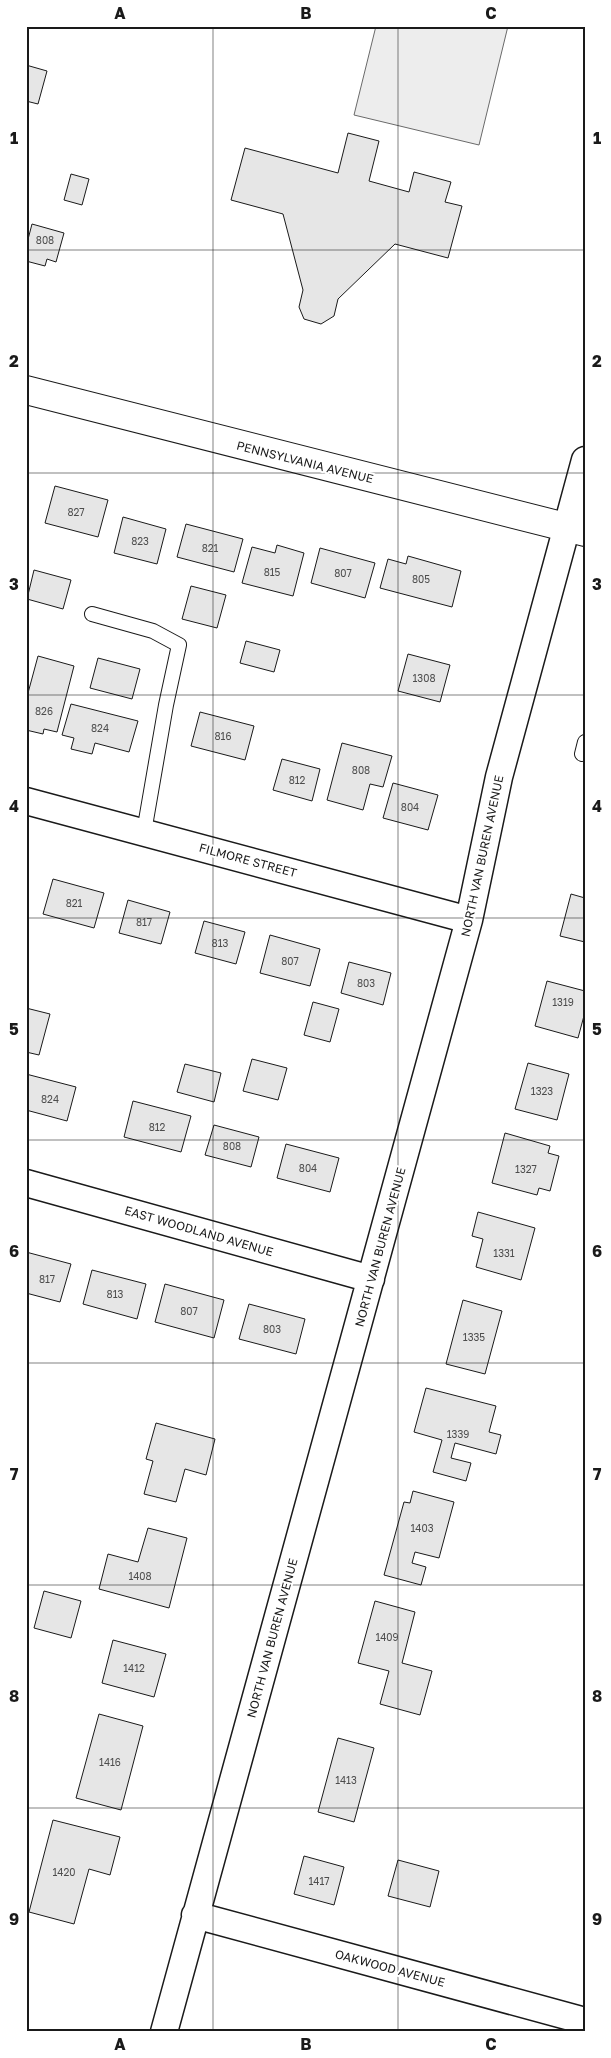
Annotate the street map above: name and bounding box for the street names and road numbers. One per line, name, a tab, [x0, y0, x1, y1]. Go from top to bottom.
street label: PENNSYLVANIA AVENUE	[235, 438, 375, 486]
street label: NORTH VAN BUREN AVENUE	[458, 774, 506, 938]
street label: FILMORE STREET	[197, 840, 299, 880]
street label: NORTH VAN BUREN AVENUE	[351, 1166, 409, 1328]
street label: EAST WOODLAND AVENUE	[123, 1203, 275, 1259]
street label: NORTH VAN BUREN AVENUE	[243, 1557, 301, 1719]
street label: OAKWOOD AVENUE	[333, 1946, 447, 1990]

